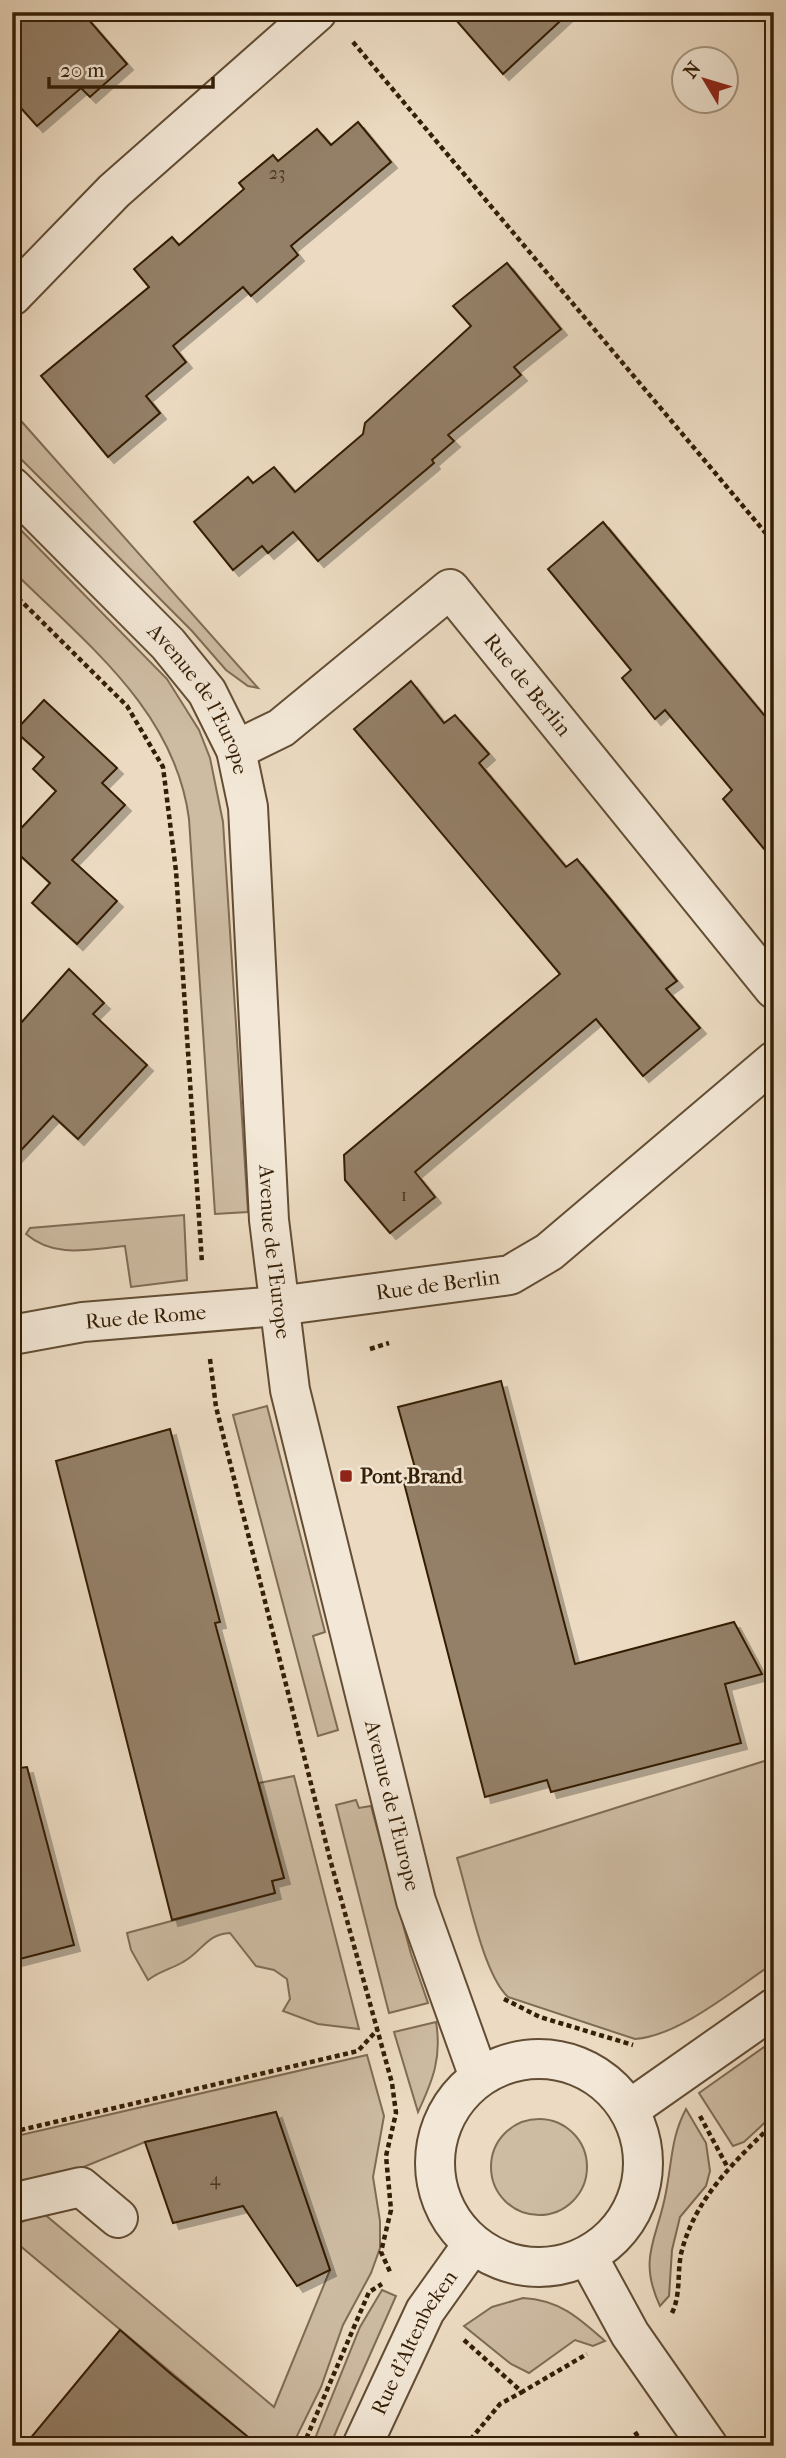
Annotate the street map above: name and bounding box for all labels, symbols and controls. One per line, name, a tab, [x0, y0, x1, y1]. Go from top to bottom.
scale bar	[49, 46, 214, 90]
north arrow	[670, 46, 740, 116]
text: N	[679, 57, 706, 83]
text: 20 m	[60, 58, 105, 82]
house number: 23	[269, 163, 285, 184]
street label: Avenue de l'Europe	[142, 618, 253, 776]
street label: Rue de Berlin	[479, 629, 576, 741]
street label: Avenue de l'Europe	[254, 1163, 296, 1340]
house number: 1	[401, 1185, 407, 1206]
street label: Rue de Berlin	[374, 1264, 501, 1305]
street label: Rue de Rome	[84, 1300, 207, 1334]
place label: Pont Brand	[360, 1464, 463, 1488]
marker: Pont Brand	[338, 1468, 354, 1484]
street label: Avenue de l'Europe	[360, 1717, 425, 1893]
house number: 4	[210, 2169, 221, 2190]
street label: Rue d'Altenbeken	[366, 2266, 462, 2419]

